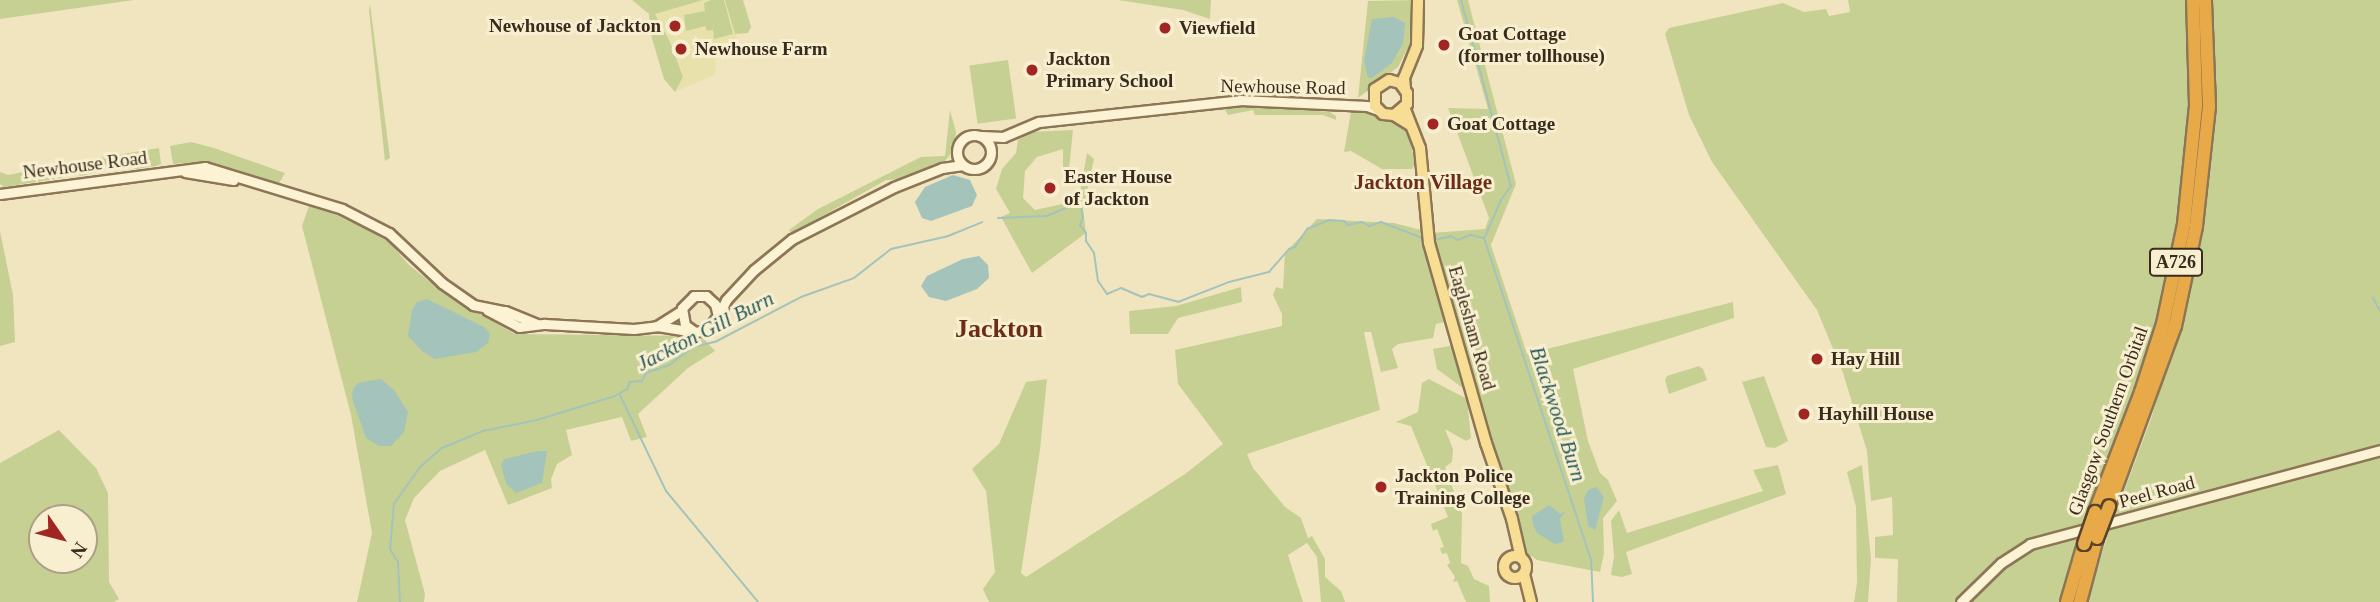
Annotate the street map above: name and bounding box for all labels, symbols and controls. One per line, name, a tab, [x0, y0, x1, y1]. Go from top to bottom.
place label: Newhouse of Jackton	[489, 15, 661, 37]
place label: Viewfield	[1179, 17, 1255, 39]
marker: Newhouse of Jackton	[667, 18, 683, 34]
marker: Viewfield	[1157, 20, 1173, 36]
place label: Goat Cottage (former tollhouse)	[1458, 23, 1605, 67]
marker: Goat Cottage (former tollhouse)	[1436, 37, 1452, 53]
place label: Newhouse Farm	[695, 38, 827, 60]
marker: Newhouse Farm	[673, 41, 689, 57]
place label: Jackton Primary School	[1046, 48, 1173, 92]
marker: Jackton Primary School	[1024, 62, 1040, 78]
street label: Newhouse Road	[1220, 75, 1346, 99]
place label: Goat Cottage	[1447, 113, 1555, 135]
marker: Goat Cottage	[1425, 116, 1441, 132]
street label: Newhouse Road	[22, 146, 148, 184]
place label: Easter House of Jackton	[1064, 166, 1172, 210]
district label: Jackton Village	[1354, 169, 1492, 195]
marker: Easter House of Jackton	[1042, 180, 1058, 196]
road number: A726	[2148, 248, 2204, 276]
street label: Eaglesham Road	[1443, 263, 1501, 393]
water label: Jackton Gill Burn	[632, 286, 778, 376]
district label: Jackton	[955, 313, 1043, 345]
street label: Glasgow Southern Orbital	[2063, 323, 2153, 519]
water label: Blackwood Burn	[1524, 343, 1592, 485]
place label: Hay Hill	[1831, 348, 1900, 370]
marker: Hay Hill	[1809, 351, 1825, 367]
place label: Hayhill House	[1818, 403, 1934, 425]
marker: Hayhill House	[1796, 406, 1812, 422]
place label: Jackton Police Training College	[1395, 465, 1530, 509]
street label: Peel Road	[2117, 471, 2197, 513]
marker: Jackton Police Training College	[1373, 479, 1389, 495]
north arrow	[28, 504, 98, 574]
text: N	[66, 539, 92, 562]

